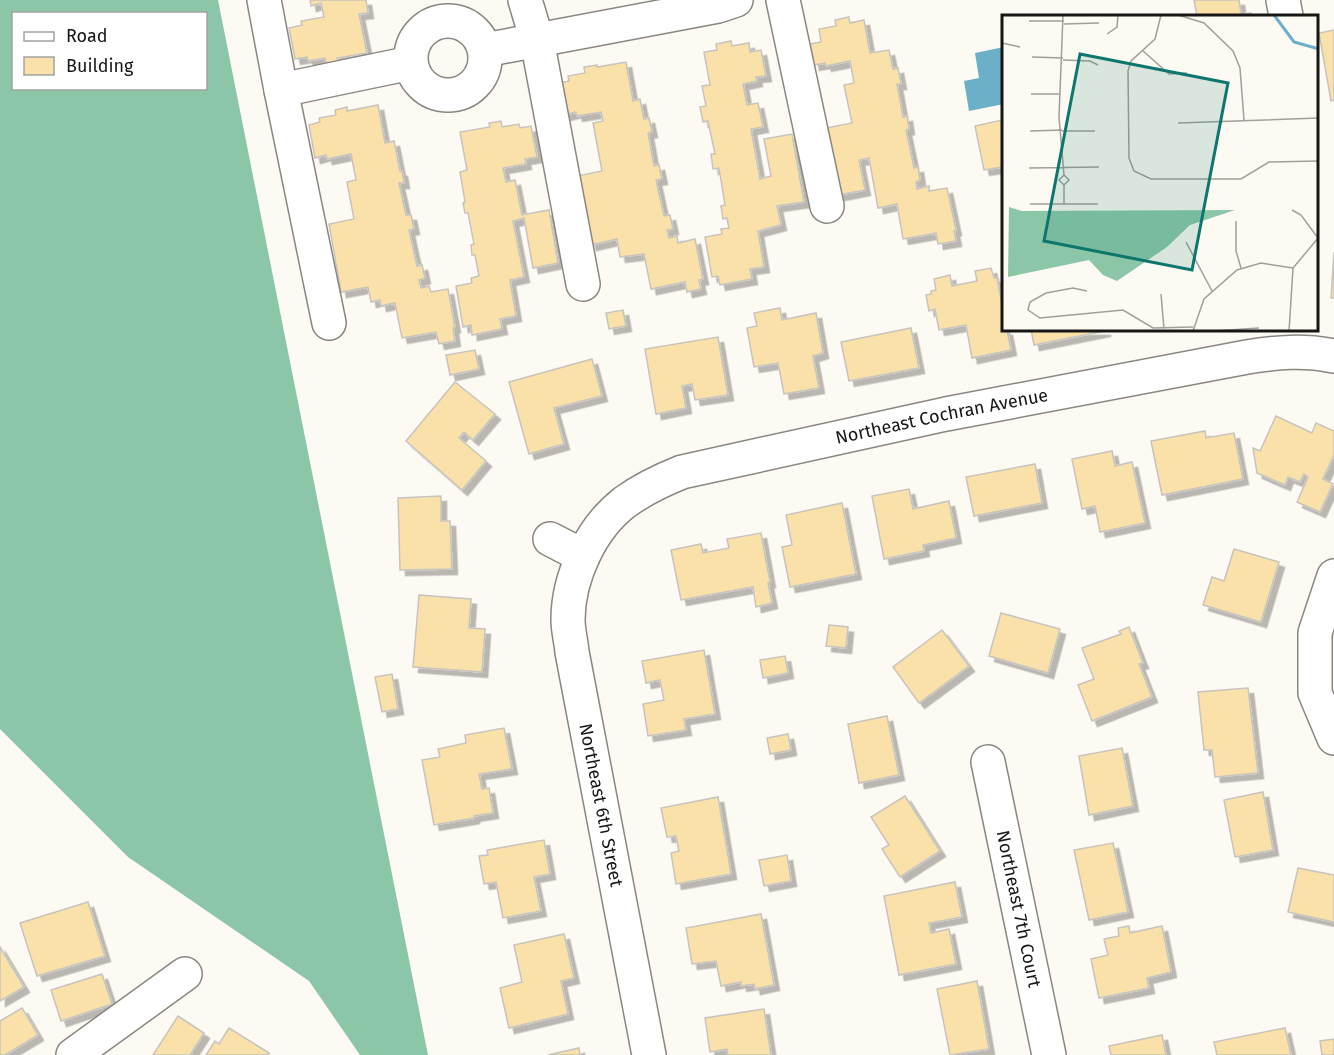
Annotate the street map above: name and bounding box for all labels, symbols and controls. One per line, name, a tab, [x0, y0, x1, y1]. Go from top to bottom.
legend	[12, 12, 207, 90]
inset map	[1002, 15, 1319, 332]
text: Road	[66, 25, 108, 47]
text: Building	[66, 55, 134, 77]
street label: Northeast Cochran Avenue	[833, 384, 1050, 449]
street label: Northeast 6th Street	[574, 721, 628, 889]
street label: Northeast 7th Court	[992, 828, 1046, 990]

